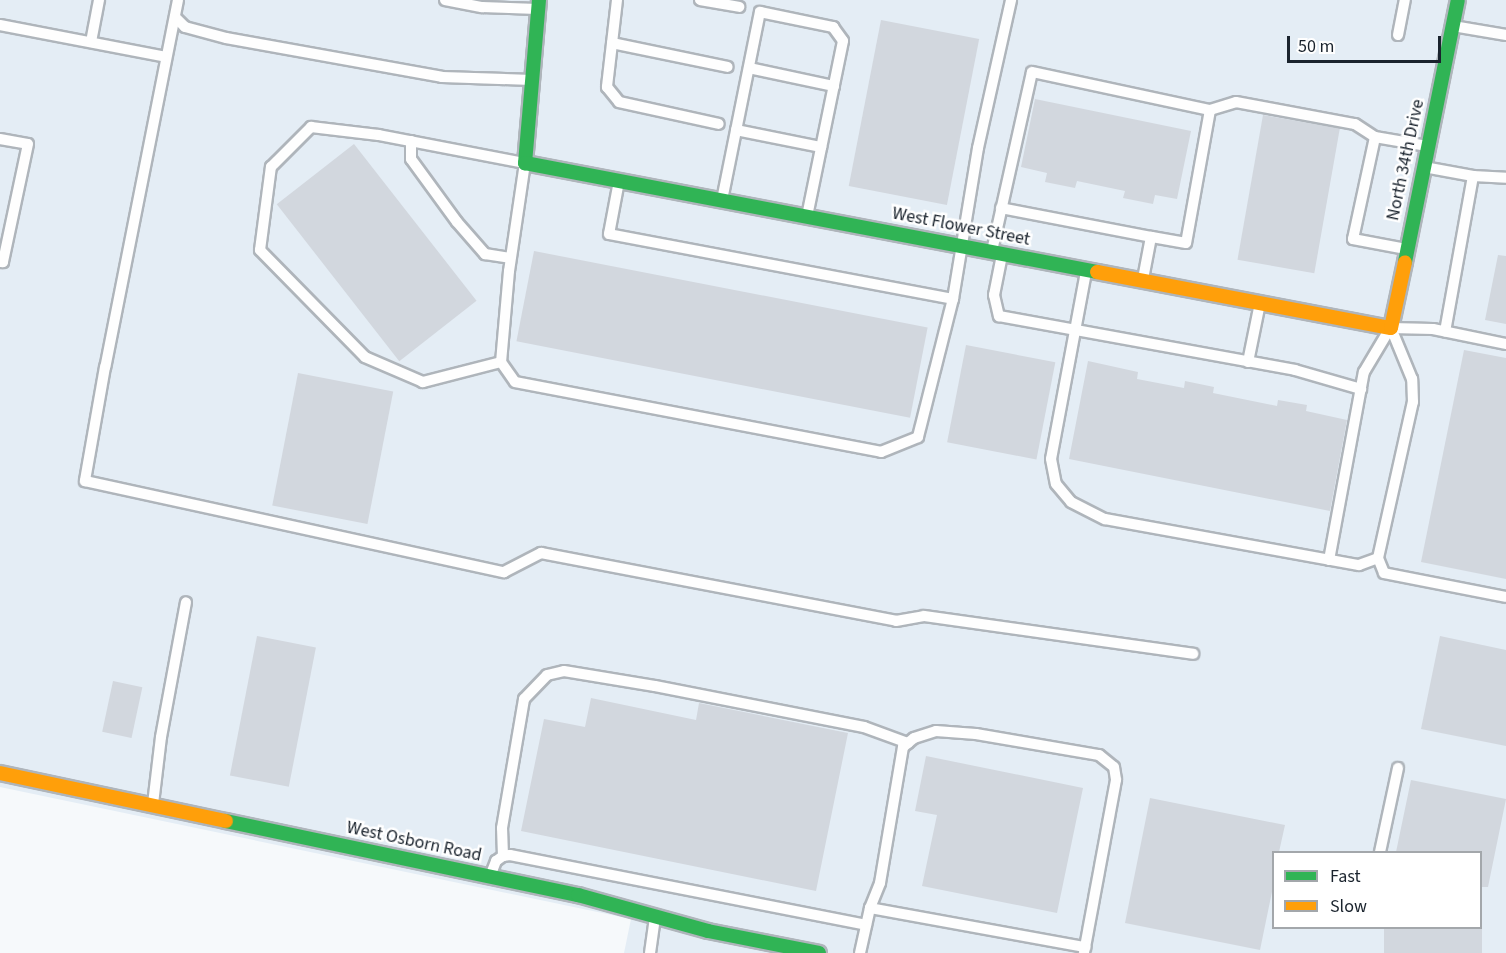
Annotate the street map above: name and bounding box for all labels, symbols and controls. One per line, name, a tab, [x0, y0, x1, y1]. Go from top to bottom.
scale bar	[1290, 24, 1444, 62]
text: 50 m	[1298, 34, 1334, 59]
street label: North 34th Drive	[1383, 97, 1429, 223]
street label: West Flower Street	[890, 203, 1032, 251]
street label: West Osborn Road	[345, 817, 483, 867]
legend	[1272, 851, 1482, 929]
text: Fast	[1330, 864, 1361, 889]
text: Slow	[1330, 894, 1367, 919]

